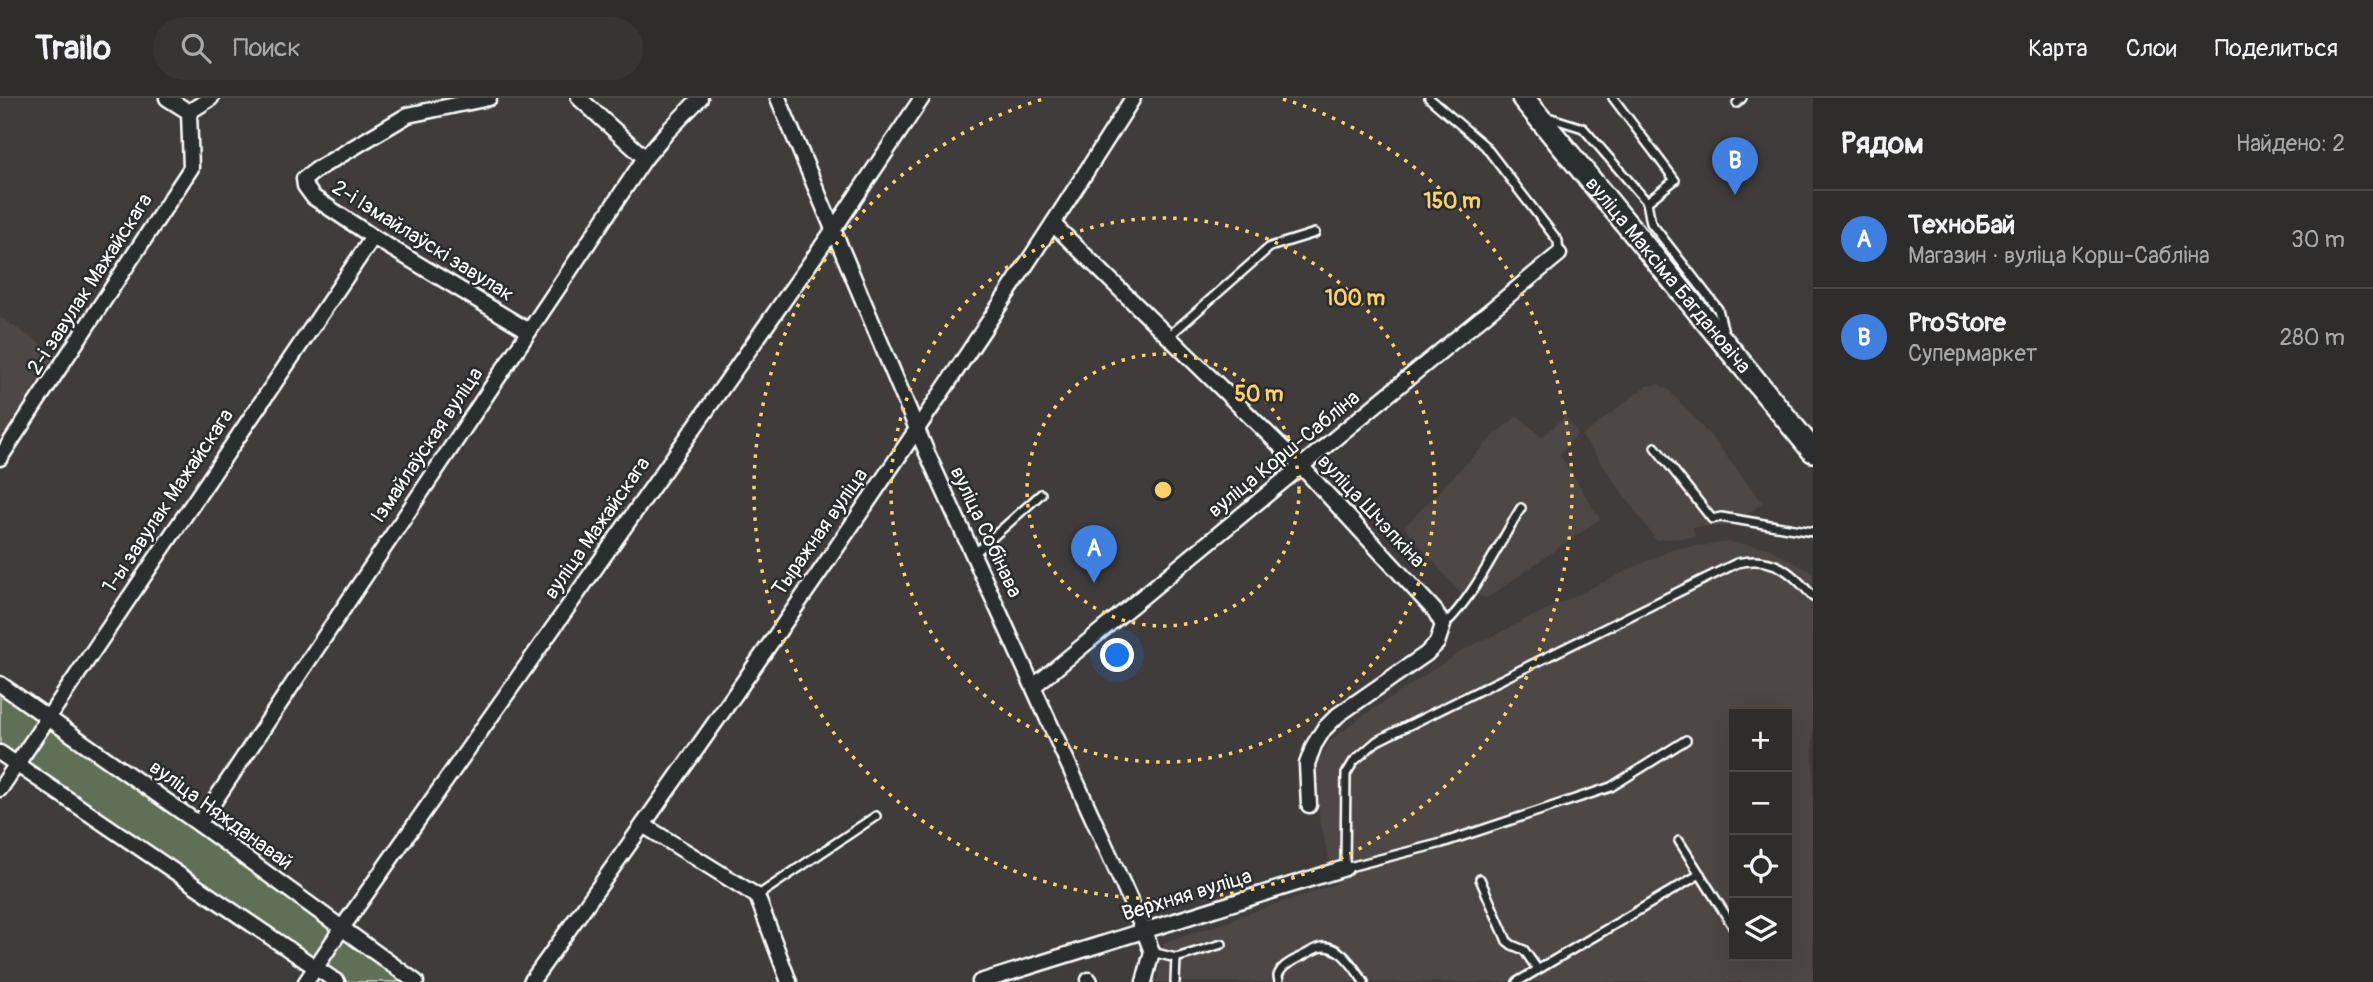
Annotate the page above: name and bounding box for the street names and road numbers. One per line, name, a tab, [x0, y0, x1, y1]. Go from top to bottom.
street label: вуліца Максіма Багдановіча	[1579, 171, 1757, 379]
street label: 2-і Ізмайлаўскі завулак	[327, 174, 519, 308]
street label: 2-і завулак Мажайскага	[21, 188, 159, 380]
street label: Ізмайлаўская вуліца	[365, 362, 489, 528]
street label: вуліца Корш-Сабліна	[1203, 384, 1365, 524]
street label: 1-ы завулак Мажайскага	[96, 404, 240, 598]
street label: вуліца Шчэпкіна	[1311, 448, 1431, 574]
street label: вуліца Мажайскага	[538, 451, 656, 605]
street label: вуліца Собінава	[944, 462, 1028, 602]
street label: Тыражная вуліца	[766, 463, 874, 601]
street label: вуліца Няжданавай	[144, 754, 298, 876]
street label: Верхняя вуліца	[1119, 862, 1255, 928]

